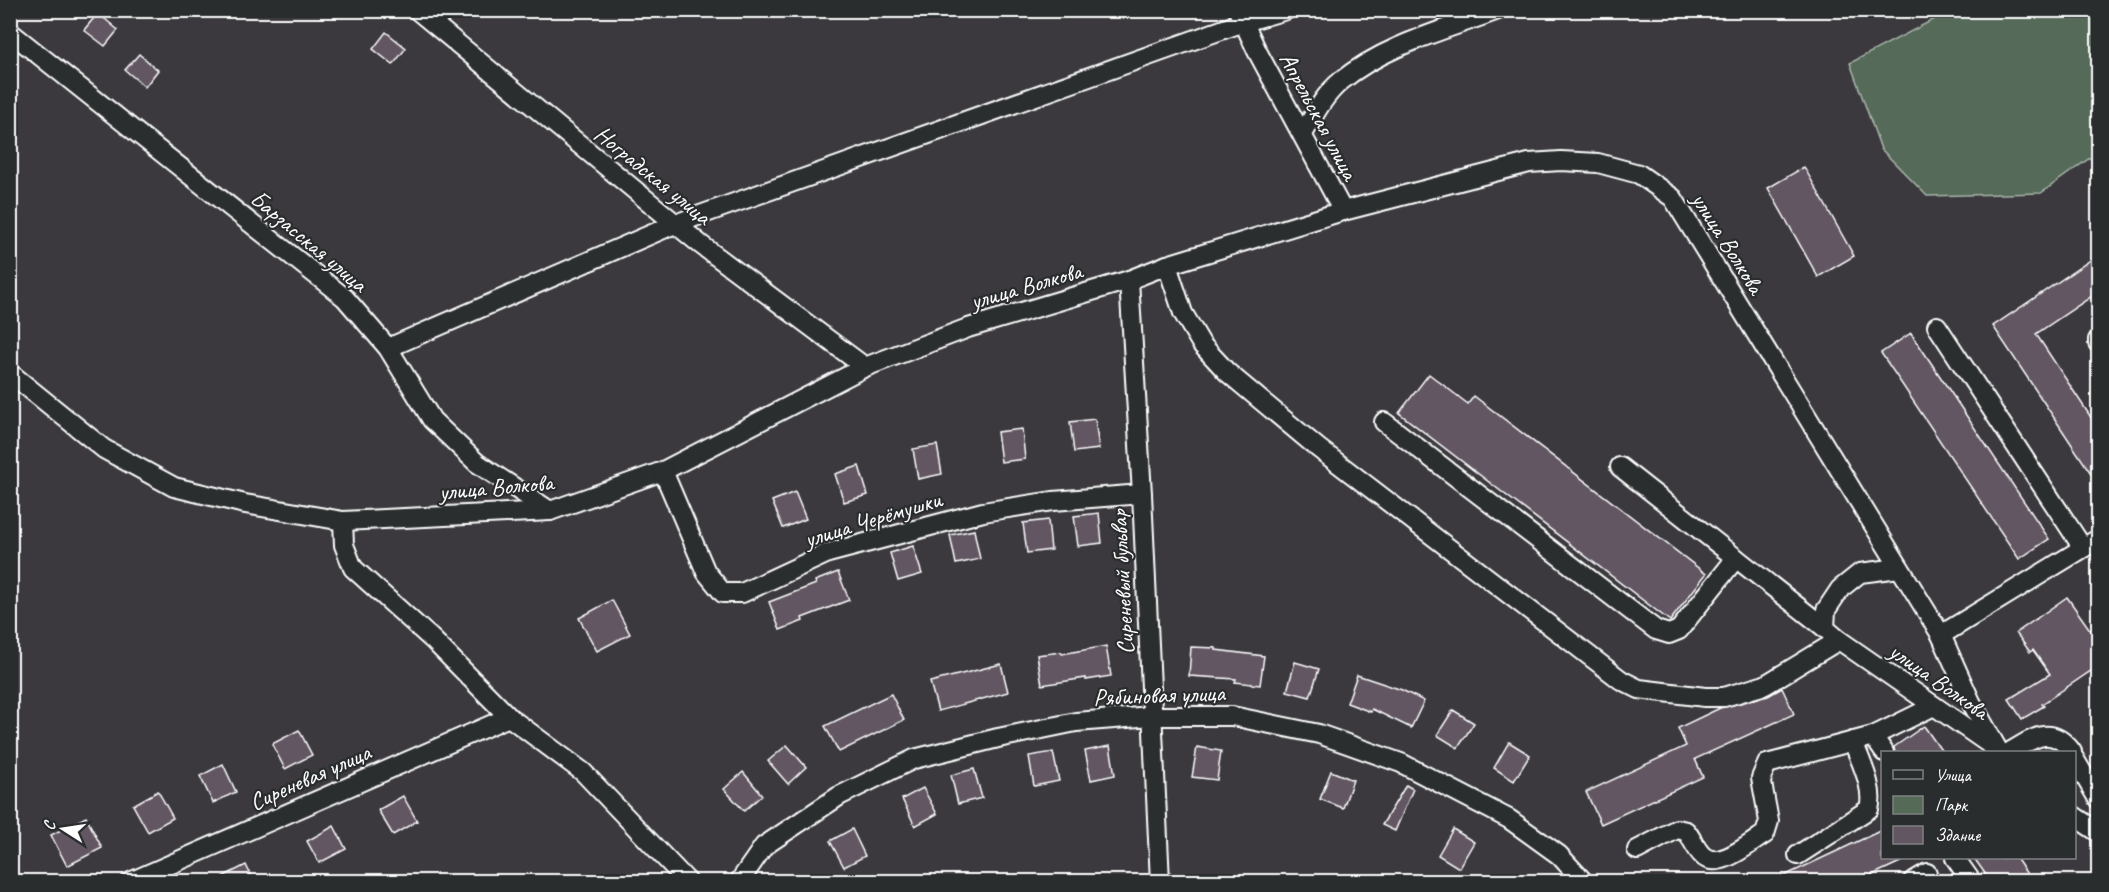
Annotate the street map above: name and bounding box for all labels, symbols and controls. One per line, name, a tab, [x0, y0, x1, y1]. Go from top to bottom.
street label: Апрельская улица	[1273, 47, 1366, 187]
street label: Ноградская улица	[588, 119, 719, 232]
street label: Барзасская улица	[244, 183, 375, 300]
street label: улица Волкова	[1684, 185, 1772, 301]
street label: улица Волкова	[965, 255, 1087, 317]
street label: улица Волкова	[436, 467, 556, 507]
street label: улица Черёмушки	[799, 483, 947, 555]
street label: Сиреневый бульвар	[1103, 507, 1141, 655]
street label: улица Волкова	[1882, 635, 1996, 727]
street label: Рябиновая улица	[1093, 678, 1227, 712]
street label: Сиреневая улица	[245, 736, 376, 817]
legend	[1881, 751, 2076, 859]
text: Улица	[1935, 764, 1972, 786]
text: Парк	[1935, 794, 1969, 816]
north arrow	[33, 799, 93, 859]
text: С	[39, 818, 60, 832]
text: Здание	[1935, 824, 1981, 846]

